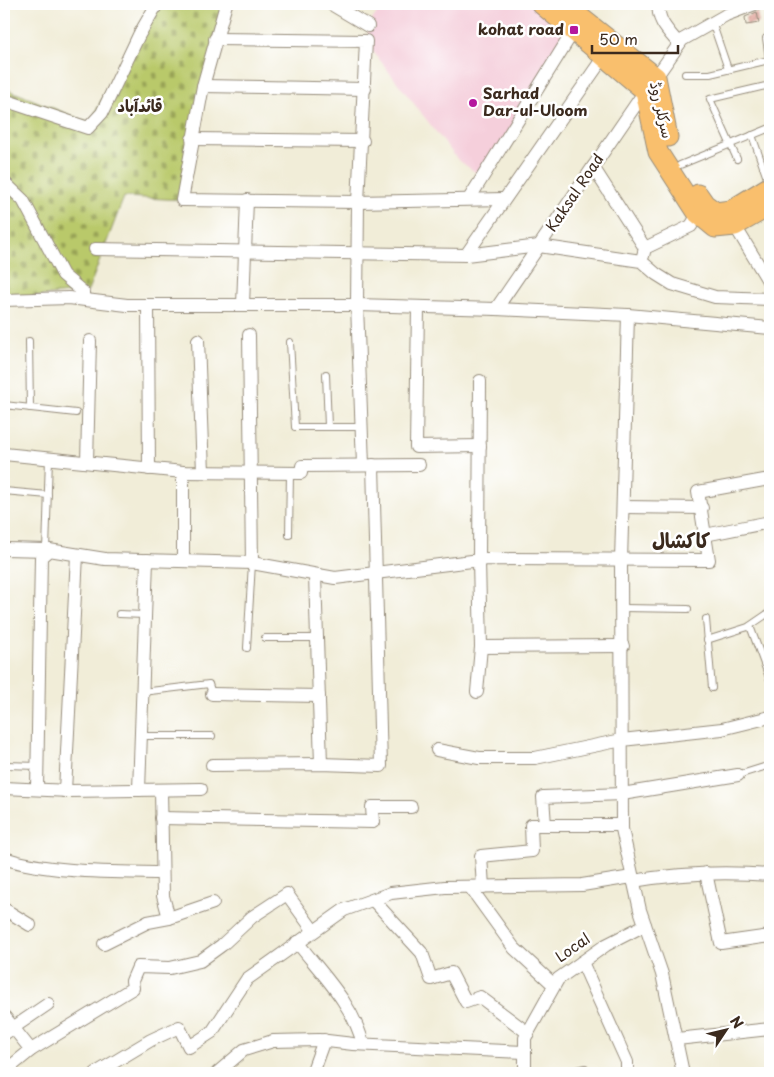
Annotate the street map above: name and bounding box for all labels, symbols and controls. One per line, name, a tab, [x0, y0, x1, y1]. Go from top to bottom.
place label: kohat road	[478, 17, 564, 40]
scale bar	[592, 22, 678, 54]
marker: kohat road	[568, 24, 580, 36]
text: 50 m	[599, 27, 638, 50]
street label: سرکلر روڈ	[645, 79, 680, 140]
place label: Sarhad Dar-ul-Uloom	[483, 81, 587, 121]
district label: قائدآباد	[117, 93, 163, 117]
marker: Sarhad Dar-ul-Uloom	[467, 97, 479, 109]
street label: Kaksal Road	[539, 148, 608, 236]
district label: کاکشال	[652, 525, 710, 555]
street label: Local	[550, 926, 594, 967]
north arrow	[702, 1004, 752, 1054]
text: N	[725, 1012, 749, 1033]

